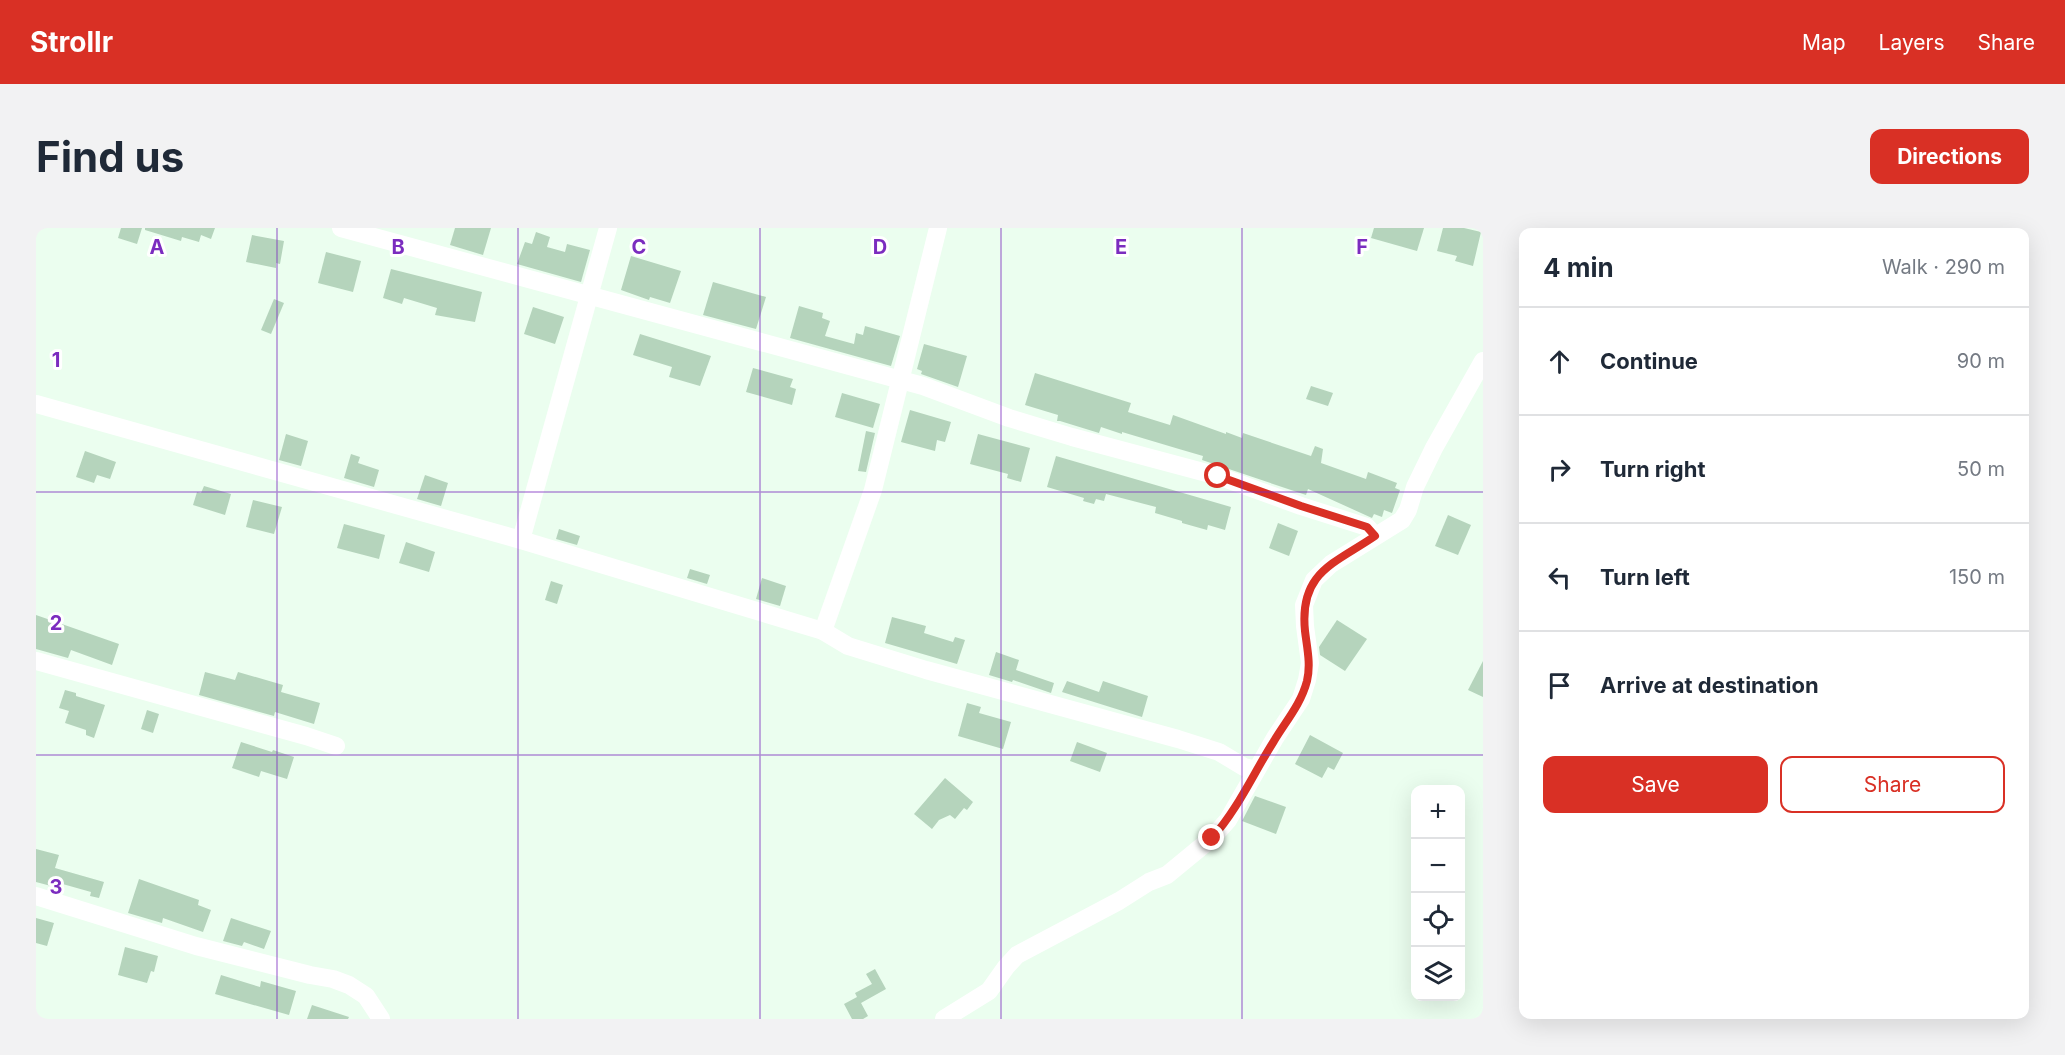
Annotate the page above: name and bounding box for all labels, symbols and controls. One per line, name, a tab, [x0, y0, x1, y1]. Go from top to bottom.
text: Strollr	[30, 25, 113, 59]
text: Map	[1802, 30, 1846, 55]
text: Layers	[1879, 30, 1945, 55]
text: Share	[1978, 30, 2035, 55]
button: Directions	[1870, 129, 2029, 184]
text: Find us	[36, 131, 184, 182]
text: A	[150, 235, 165, 259]
text: B	[391, 235, 405, 259]
text: C	[632, 235, 646, 259]
text: D	[873, 235, 887, 259]
text: E	[1115, 235, 1127, 259]
text: F	[1356, 235, 1368, 259]
text: 4 min	[1543, 252, 1614, 283]
text: Walk · 290 m	[1882, 255, 2005, 279]
icon: ahead	[1543, 345, 1576, 378]
text: 1	[52, 348, 60, 372]
text: Continue	[1600, 348, 1698, 374]
text: 90 m	[1957, 349, 2005, 373]
icon: right	[1543, 453, 1576, 486]
text: Turn right	[1600, 456, 1706, 482]
text: 50 m	[1957, 457, 2005, 481]
route start	[1204, 462, 1230, 488]
icon: left	[1543, 561, 1576, 594]
text: Turn left	[1600, 564, 1690, 590]
text: 150 m	[1949, 565, 2005, 589]
text: 2	[50, 611, 62, 635]
icon: arrive	[1543, 669, 1576, 702]
text: Arrive at destination	[1600, 672, 1819, 698]
button: Save	[1543, 756, 1768, 813]
button: Share	[1780, 756, 2005, 813]
map controls	[1411, 785, 1465, 1001]
button: +	[1411, 785, 1465, 839]
route end	[1198, 824, 1224, 850]
button: −	[1411, 839, 1465, 893]
text: 3	[50, 875, 62, 899]
button: locate	[1411, 893, 1465, 947]
button: layers	[1411, 947, 1465, 1001]

